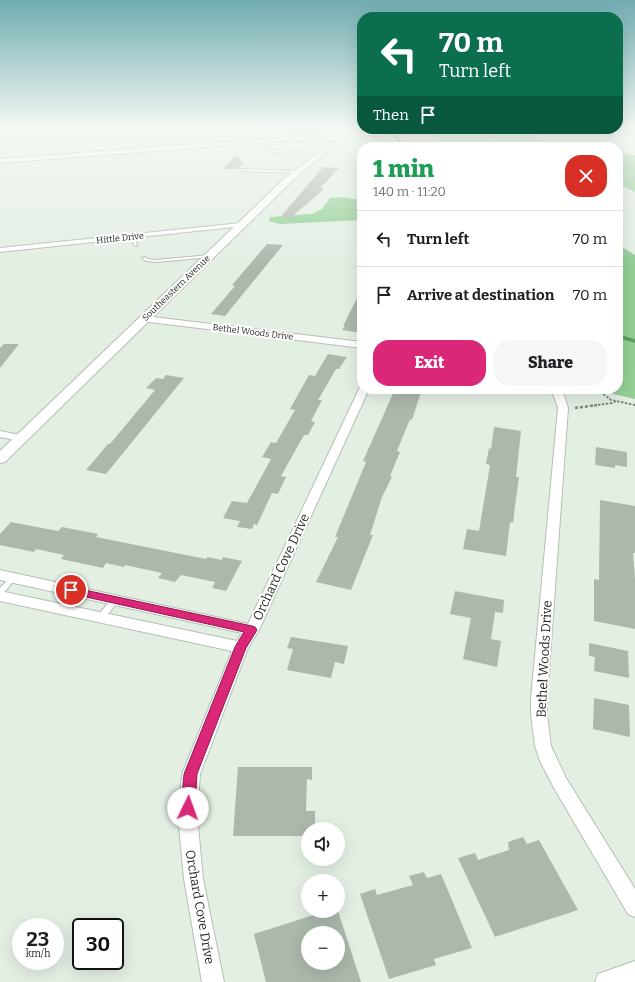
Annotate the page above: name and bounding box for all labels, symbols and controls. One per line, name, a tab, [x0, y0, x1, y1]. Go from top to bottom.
text: 70 m	[439, 26, 503, 59]
icon: left	[373, 28, 425, 80]
text: Turn left	[439, 60, 511, 82]
icon: arrive	[417, 104, 439, 126]
text: Then	[373, 106, 409, 124]
text: 1 min	[373, 155, 434, 183]
button: close	[565, 155, 607, 197]
text: 140 m · 11:20	[373, 184, 446, 199]
icon: left	[373, 228, 395, 250]
text: Turn left	[407, 230, 469, 248]
text: 70 m	[573, 230, 607, 248]
street label: Hittle Drive	[96, 231, 144, 245]
street label: Southeastern Avenue	[140, 253, 212, 323]
icon: arrive	[373, 284, 395, 306]
text: Arrive at destination	[407, 286, 554, 304]
text: 70 m	[573, 286, 607, 304]
street label: Bethel Woods Drive	[212, 322, 294, 342]
button: Exit	[373, 340, 486, 386]
button: Share	[494, 340, 607, 386]
street label: Orchard Cove Drive	[250, 511, 312, 623]
pin	[54, 573, 88, 607]
icon: arrive	[60, 579, 82, 601]
street label: Bethel Woods Drive	[533, 600, 555, 718]
position arrow	[167, 787, 209, 829]
map controls	[301, 822, 345, 970]
button: sound	[301, 822, 345, 866]
street label: Orchard Cove Drive	[183, 849, 217, 965]
button: +	[301, 874, 345, 918]
speed limit sign: 30	[72, 918, 124, 970]
button: −	[301, 926, 345, 970]
text: 23	[27, 927, 49, 951]
text: km/h	[26, 948, 50, 960]

